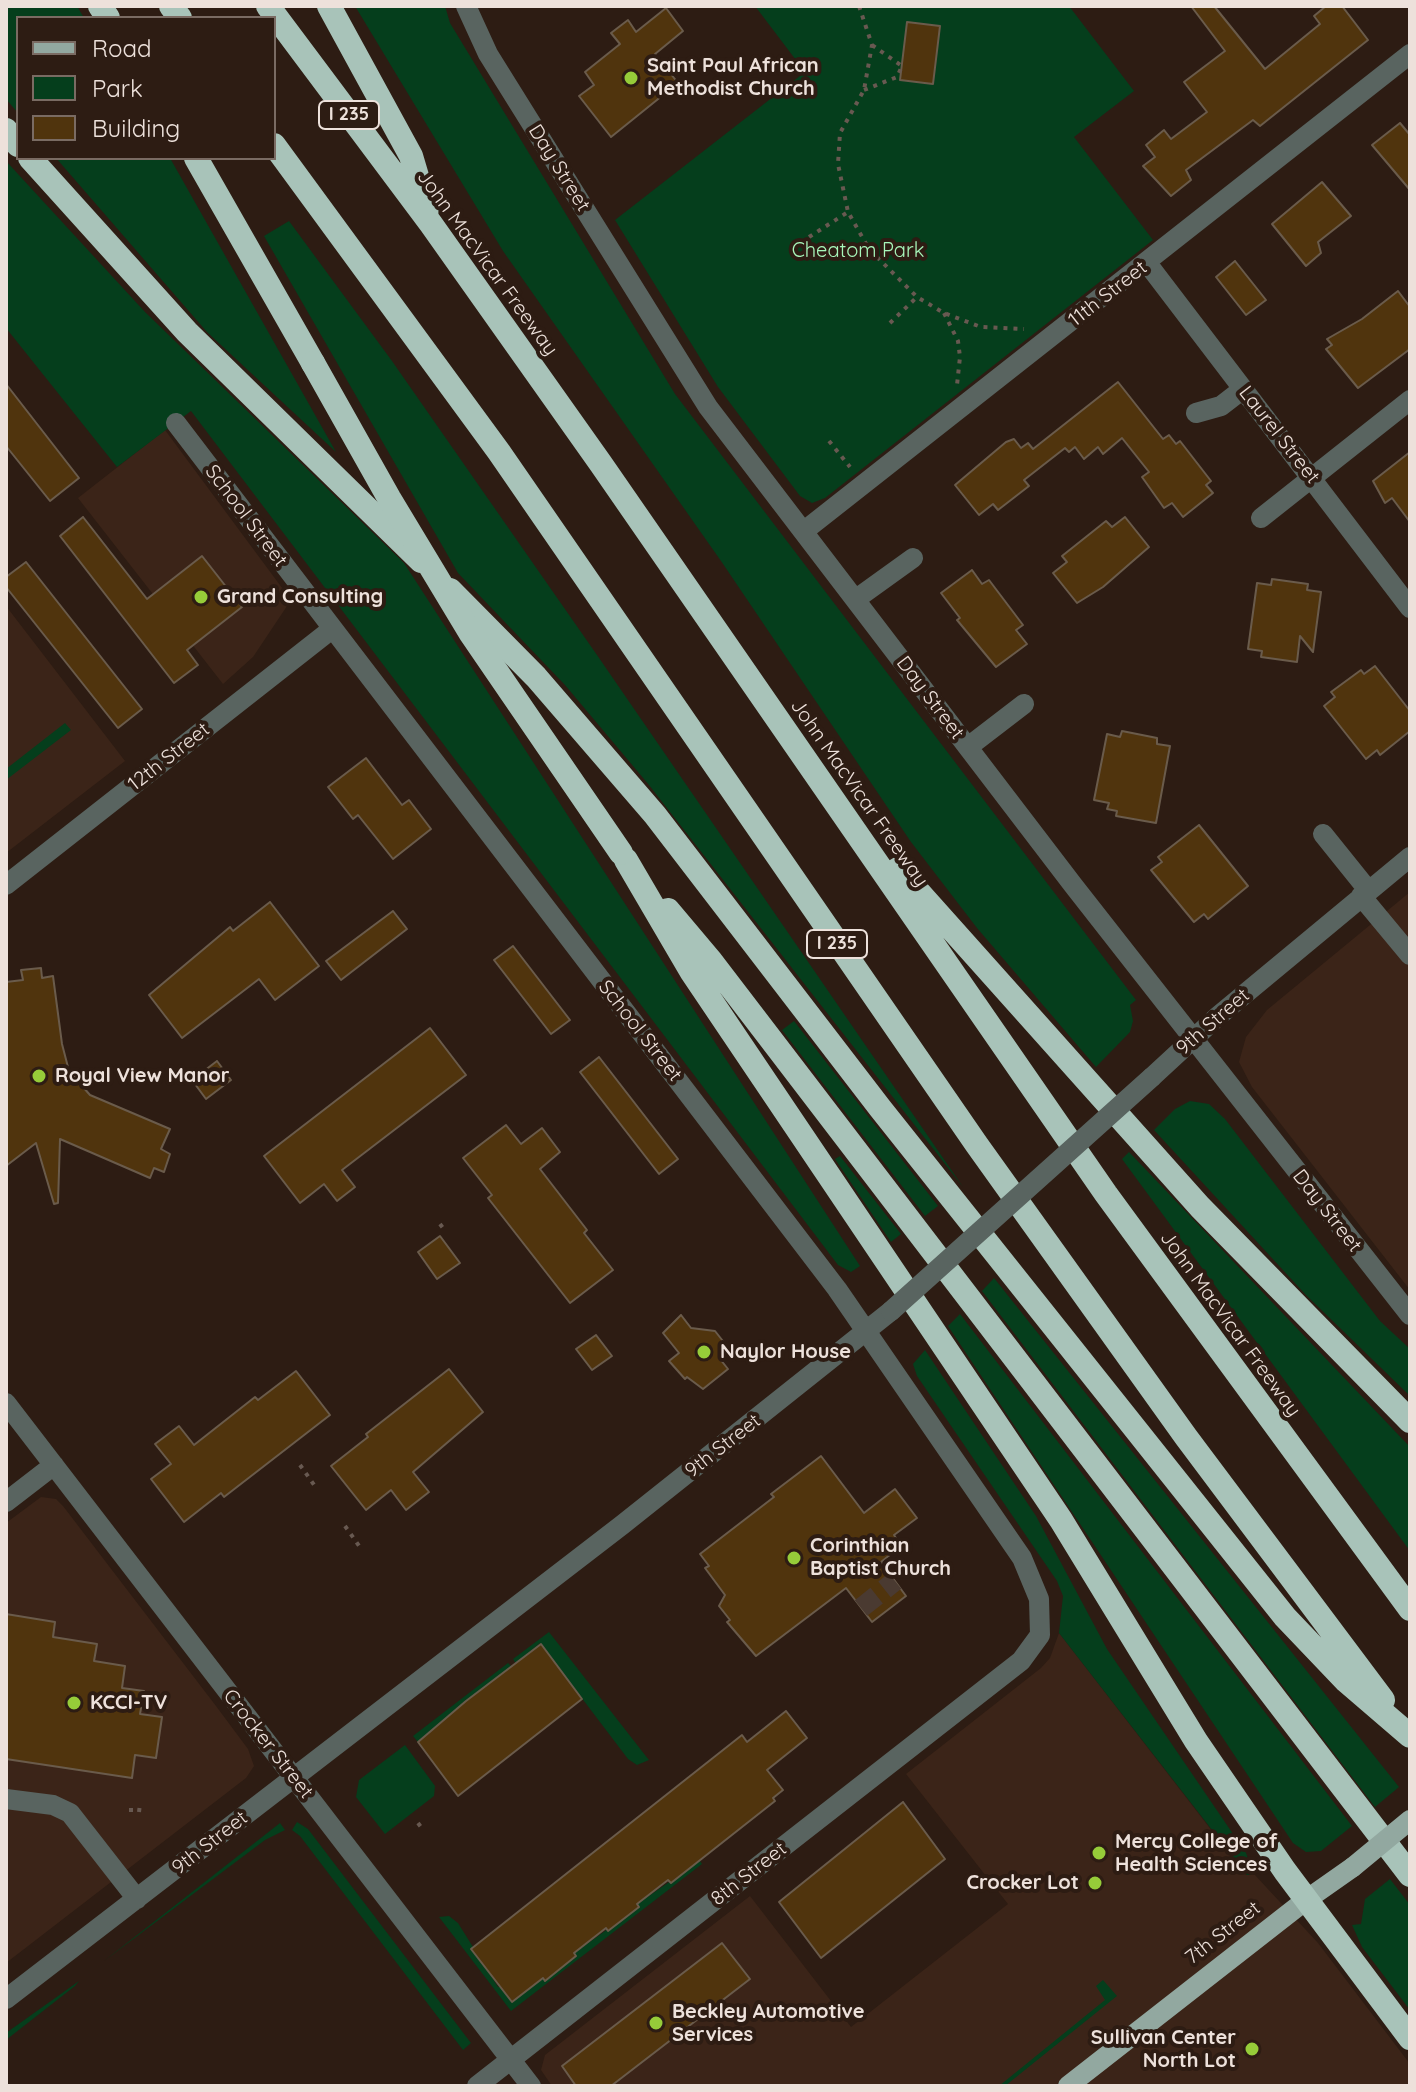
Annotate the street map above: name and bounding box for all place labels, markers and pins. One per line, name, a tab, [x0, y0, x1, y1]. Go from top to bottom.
place label: Saint Paul African Methodist Church	[647, 54, 819, 101]
marker: Saint Paul African Methodist Church	[622, 69, 640, 87]
place label: Grand Consulting	[217, 585, 383, 609]
marker: Grand Consulting	[192, 588, 210, 606]
place label: Royal View Manor	[55, 1064, 229, 1088]
marker: Royal View Manor	[30, 1067, 48, 1085]
place label: Naylor House	[720, 1340, 851, 1364]
marker: Naylor House	[695, 1343, 713, 1361]
place label: Corinthian Baptist Church	[810, 1534, 951, 1581]
marker: Corinthian Baptist Church	[785, 1549, 803, 1567]
place label: KCCI-TV	[90, 1691, 167, 1715]
marker: KCCI-TV	[65, 1694, 83, 1712]
place label: Mercy College of Health Sciences	[1115, 1830, 1277, 1877]
marker: Mercy College of Health Sciences	[1090, 1844, 1108, 1862]
place label: Crocker Lot	[966, 1871, 1079, 1895]
marker: Crocker Lot	[1086, 1874, 1104, 1892]
place label: Beckley Automotive Services	[672, 2000, 864, 2047]
marker: Beckley Automotive Services	[647, 2014, 665, 2032]
place label: Sullivan Center North Lot	[1091, 2026, 1236, 2073]
marker: Sullivan Center North Lot	[1243, 2040, 1261, 2058]

